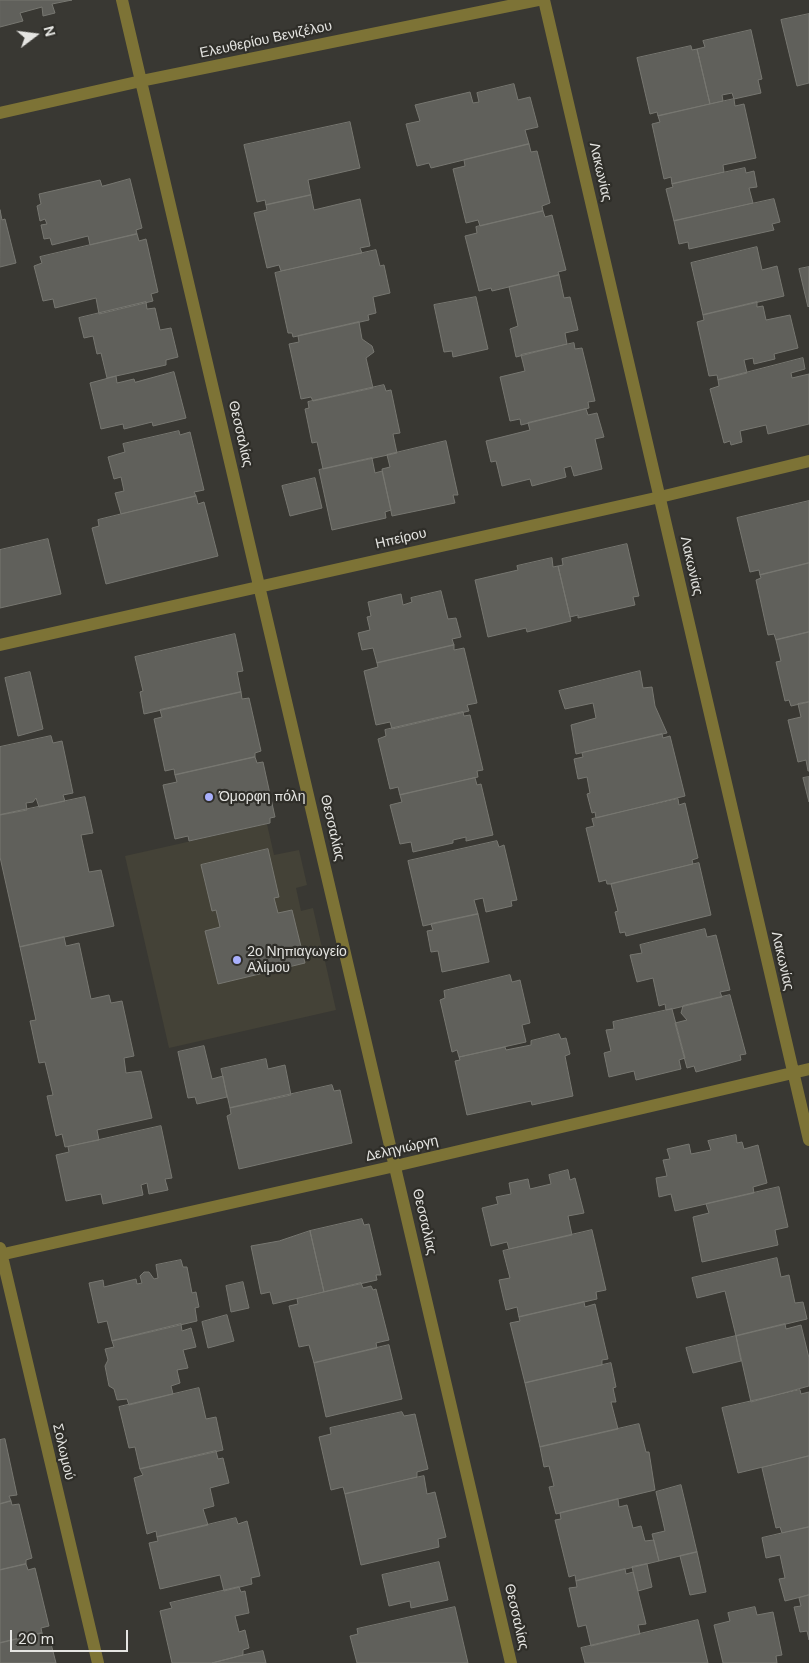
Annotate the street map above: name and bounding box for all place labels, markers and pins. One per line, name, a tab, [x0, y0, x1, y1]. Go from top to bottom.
place label: Όμορφη πόλη	[219, 789, 306, 805]
marker: Όμορφη πόλη	[203, 791, 215, 803]
place label: 2ο Νηπιαγωγείο Αλίμου	[247, 944, 347, 976]
marker: 2ο Νηπιαγωγείο Αλίμου	[231, 954, 243, 966]

